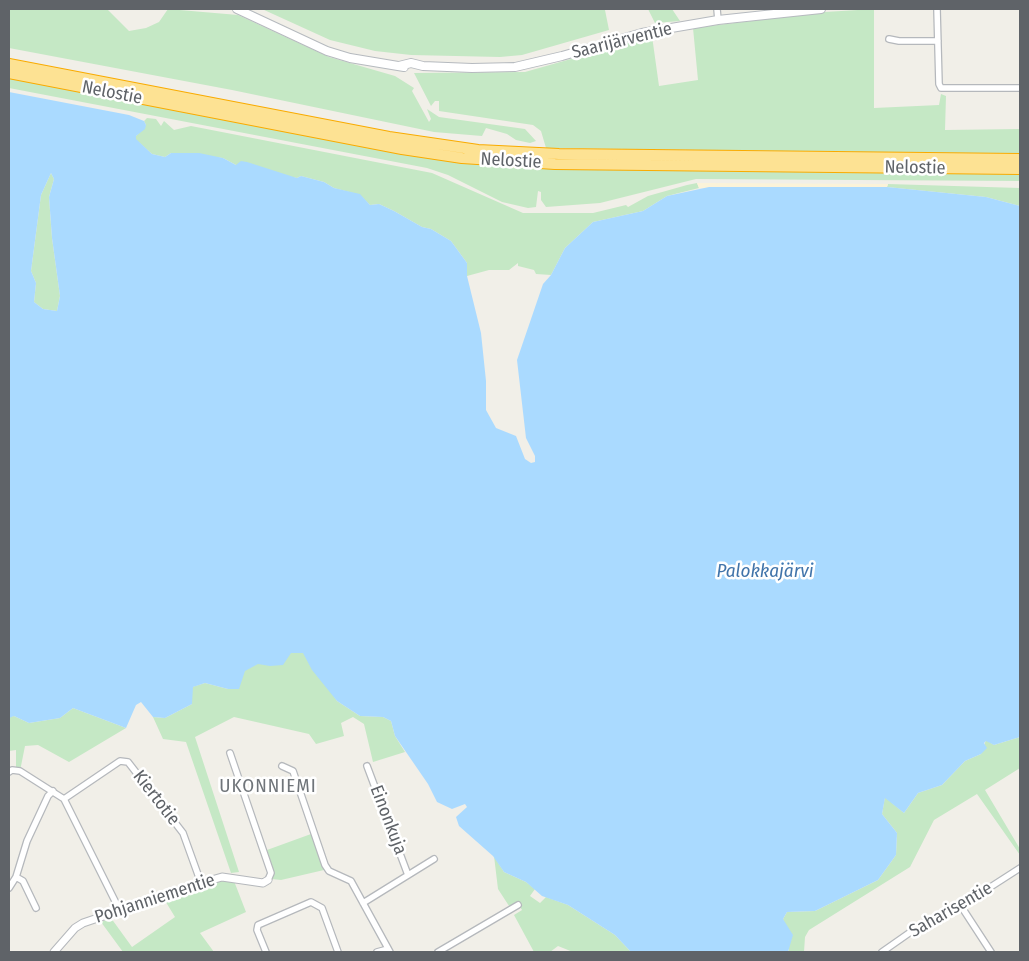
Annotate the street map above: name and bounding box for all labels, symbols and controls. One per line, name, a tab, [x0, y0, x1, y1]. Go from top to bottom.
street label: Saarijärventie	[570, 18, 674, 64]
street label: Nelostie	[80, 77, 144, 109]
street label: Nelostie	[480, 149, 542, 173]
street label: Nelostie	[884, 157, 946, 179]
water label: Palokkajärvi	[717, 561, 813, 583]
street label: Kiertotie	[128, 766, 184, 830]
district label: UKONNIEMI	[218, 776, 318, 798]
street label: Einonkuja	[365, 782, 411, 858]
street label: Pohjanniementie	[92, 869, 218, 929]
street label: Saharisentie	[906, 878, 996, 942]

